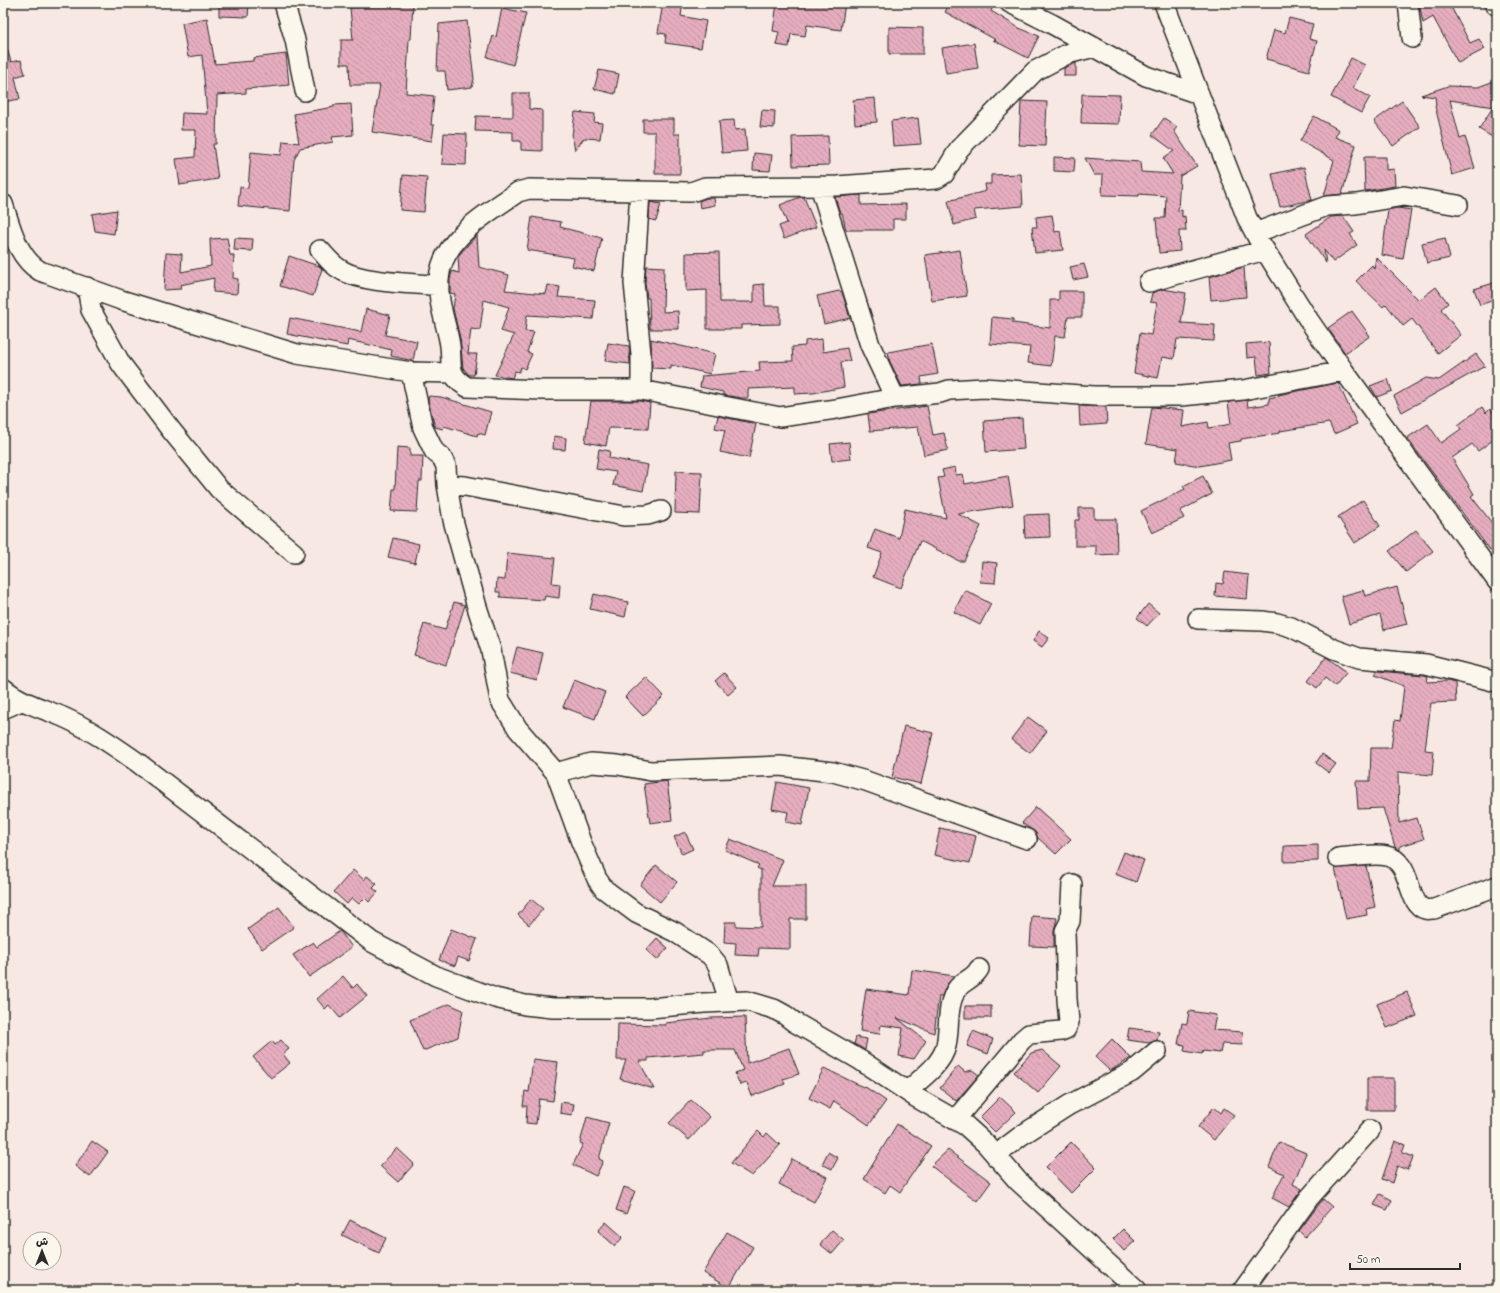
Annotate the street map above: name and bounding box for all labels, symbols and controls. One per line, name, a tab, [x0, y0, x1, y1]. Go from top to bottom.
north arrow	[22, 1231, 62, 1271]
text: ش	[36, 1234, 48, 1250]
scale bar	[1350, 1245, 1460, 1271]
text: 50 m	[1356, 1251, 1380, 1269]

